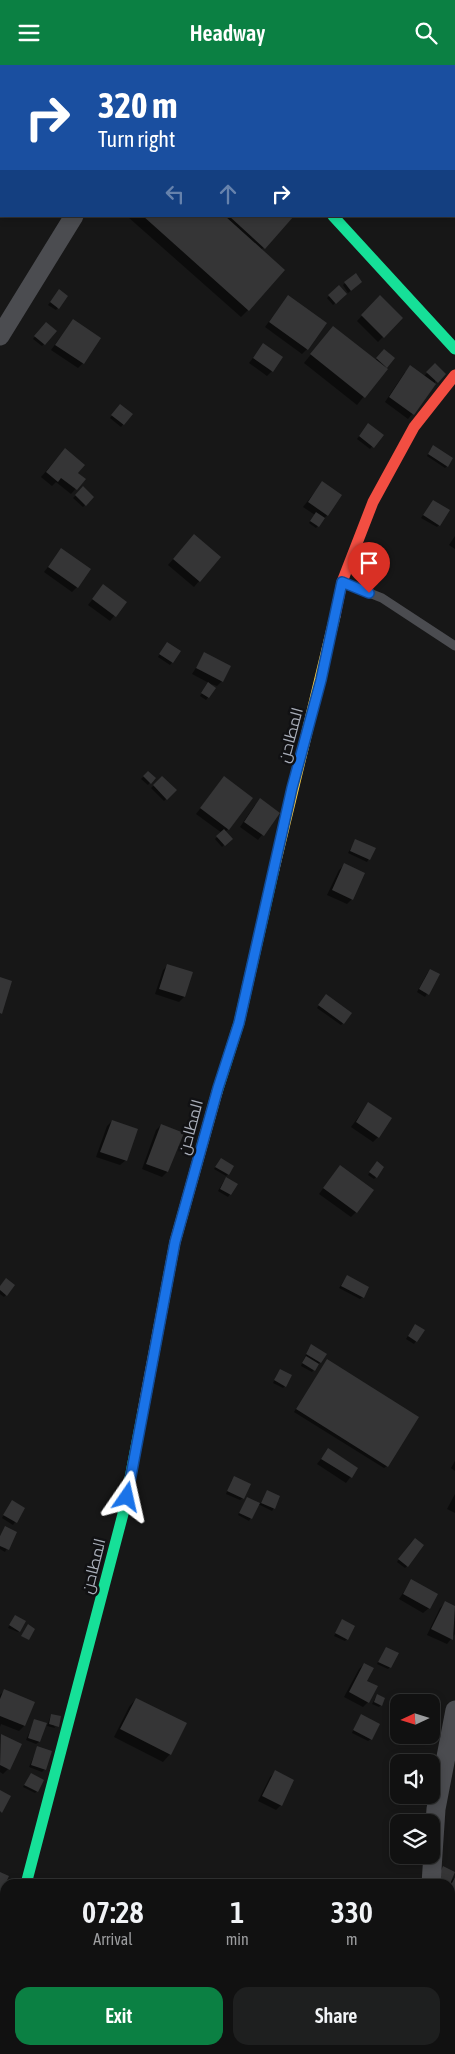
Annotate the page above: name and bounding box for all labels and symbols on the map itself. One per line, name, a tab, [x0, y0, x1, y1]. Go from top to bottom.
pin	[348, 542, 390, 593]
street label: المطاحن	[274, 705, 308, 765]
street label: المطاحن	[174, 1097, 208, 1157]
position arrow	[100, 1470, 152, 1522]
street label: المطاحن	[77, 1537, 110, 1596]
north arrow	[390, 1694, 440, 1744]

